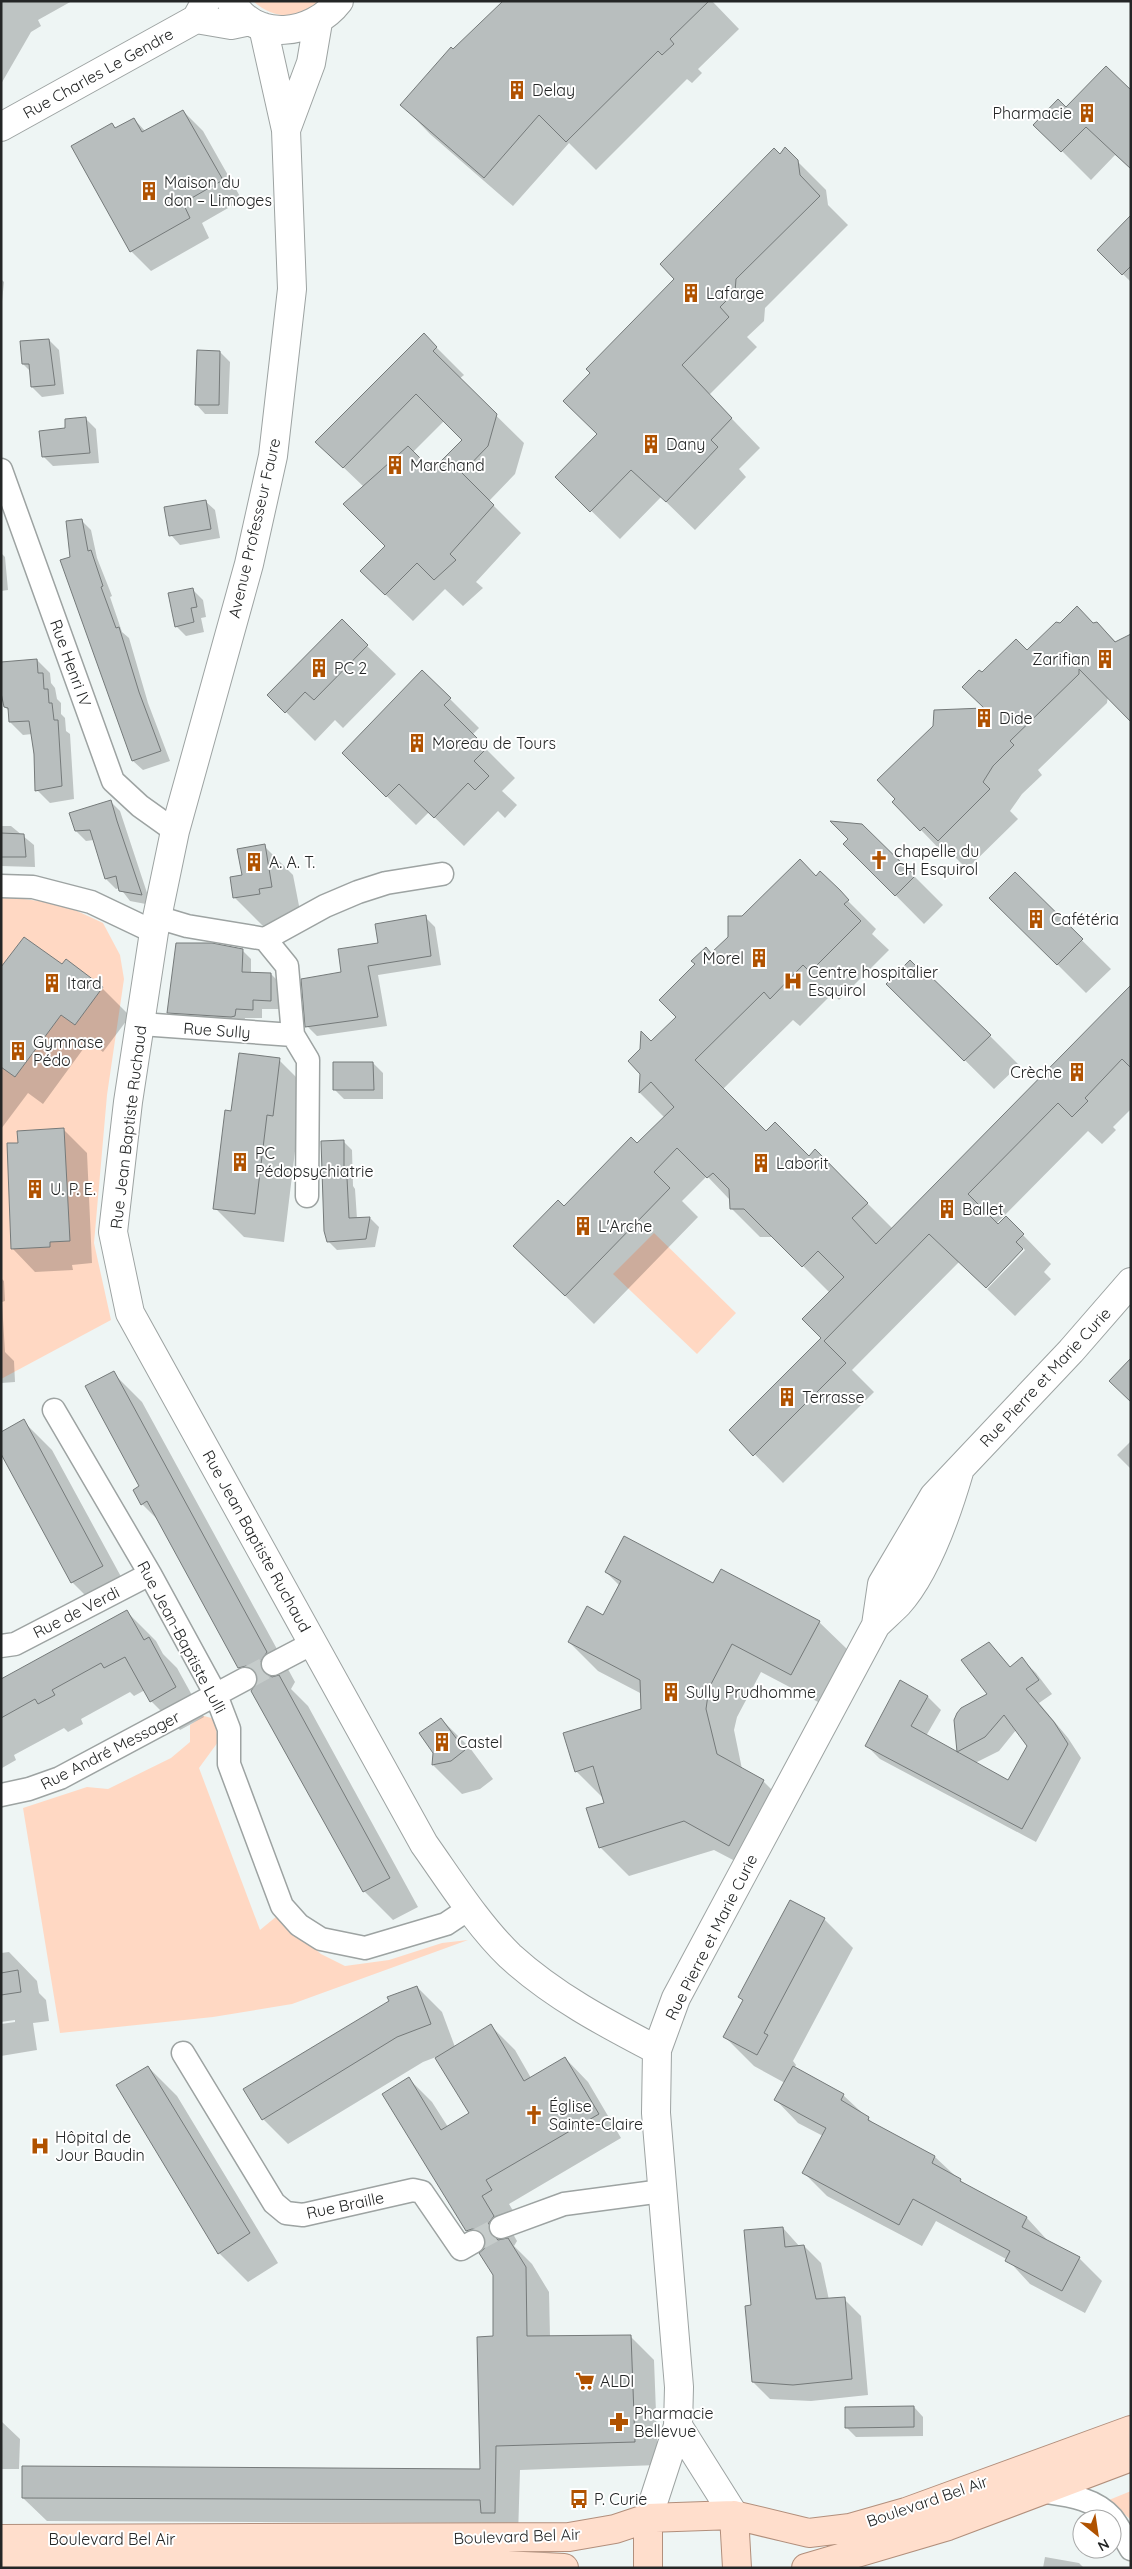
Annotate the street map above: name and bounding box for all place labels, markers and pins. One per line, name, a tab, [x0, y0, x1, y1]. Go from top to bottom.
building icon: Delay	[506, 79, 528, 101]
place label: Delay	[532, 80, 575, 100]
building icon: Pharmacie	[1076, 102, 1098, 124]
place label: Pharmacie	[992, 103, 1072, 123]
place label: Maison du don – Limoges	[164, 172, 272, 210]
building icon: Maison du don – Limoges	[138, 180, 160, 202]
building icon: Lafarge	[680, 282, 702, 304]
place label: Lafarge	[706, 283, 764, 303]
building icon: Dany	[640, 433, 662, 455]
place label: Dany	[666, 434, 705, 454]
building icon: Marchand	[384, 454, 406, 476]
place label: Marchand	[410, 455, 485, 475]
building icon: Zarifian	[1094, 648, 1116, 670]
place label: Zarifian	[1032, 649, 1090, 669]
building icon: PC 2	[308, 657, 330, 679]
place label: PC 2	[334, 658, 367, 678]
building icon: Dide	[973, 707, 995, 729]
place label: Dide	[999, 708, 1033, 728]
building icon: Moreau de Tours	[406, 732, 428, 754]
place label: Moreau de Tours	[432, 733, 556, 753]
place label: chapelle du CH Esquirol	[894, 841, 979, 879]
church icon: chapelle du CH Esquirol	[868, 849, 890, 871]
building icon: A. A. T.	[243, 851, 265, 873]
place label: A. A. T.	[269, 852, 315, 872]
building icon: Cafétéria	[1025, 908, 1047, 930]
place label: Cafétéria	[1051, 909, 1119, 929]
building icon: Morel	[748, 947, 770, 969]
place label: Morel	[703, 948, 744, 968]
place label: Centre hospitalier Esquirol	[808, 962, 938, 1000]
hospital icon: Centre hospitalier Esquirol	[782, 970, 804, 992]
building icon: Itard	[41, 972, 63, 994]
place label: Itard	[67, 973, 102, 993]
place label: Gymnase Pédo	[33, 1032, 103, 1070]
building icon: Gymnase Pédo	[7, 1040, 29, 1062]
building icon: Crèche	[1066, 1061, 1088, 1083]
place label: Crèche	[1010, 1062, 1062, 1082]
place label: PC Pédopsychiatrie	[255, 1143, 374, 1181]
building icon: PC Pédopsychiatrie	[229, 1151, 251, 1173]
building icon: Laborit	[750, 1152, 772, 1174]
place label: Laborit	[776, 1153, 829, 1173]
building icon: U. P. E.	[24, 1178, 46, 1200]
place label: U. P. E.	[50, 1179, 96, 1199]
building icon: Ballet	[936, 1198, 958, 1220]
place label: Ballet	[962, 1199, 1004, 1219]
building icon: L'Arche	[572, 1215, 594, 1237]
place label: L'Arche	[598, 1216, 652, 1236]
building icon: Terrasse	[776, 1386, 798, 1408]
place label: Terrasse	[802, 1387, 865, 1407]
building icon: Sully Prudhomme	[660, 1681, 682, 1703]
place label: Sully Prudhomme	[686, 1682, 816, 1702]
building icon: Castel	[431, 1731, 453, 1753]
place label: Castel	[457, 1732, 503, 1752]
place label: Église Sainte-Claire	[549, 2096, 643, 2134]
church icon: Église Sainte-Claire	[523, 2104, 545, 2126]
place label: Hôpital de Jour Baudin	[55, 2127, 145, 2165]
hospital icon: Hôpital de Jour Baudin	[29, 2135, 51, 2157]
supermarket icon: ALDI	[574, 2370, 596, 2392]
place label: ALDI	[600, 2371, 634, 2391]
place label: Pharmacie Bellevue	[634, 2403, 714, 2441]
pharmacy icon: Pharmacie Bellevue	[608, 2411, 630, 2433]
bus stop icon: P. Curie	[568, 2488, 590, 2510]
place label: P. Curie	[594, 2489, 647, 2509]

